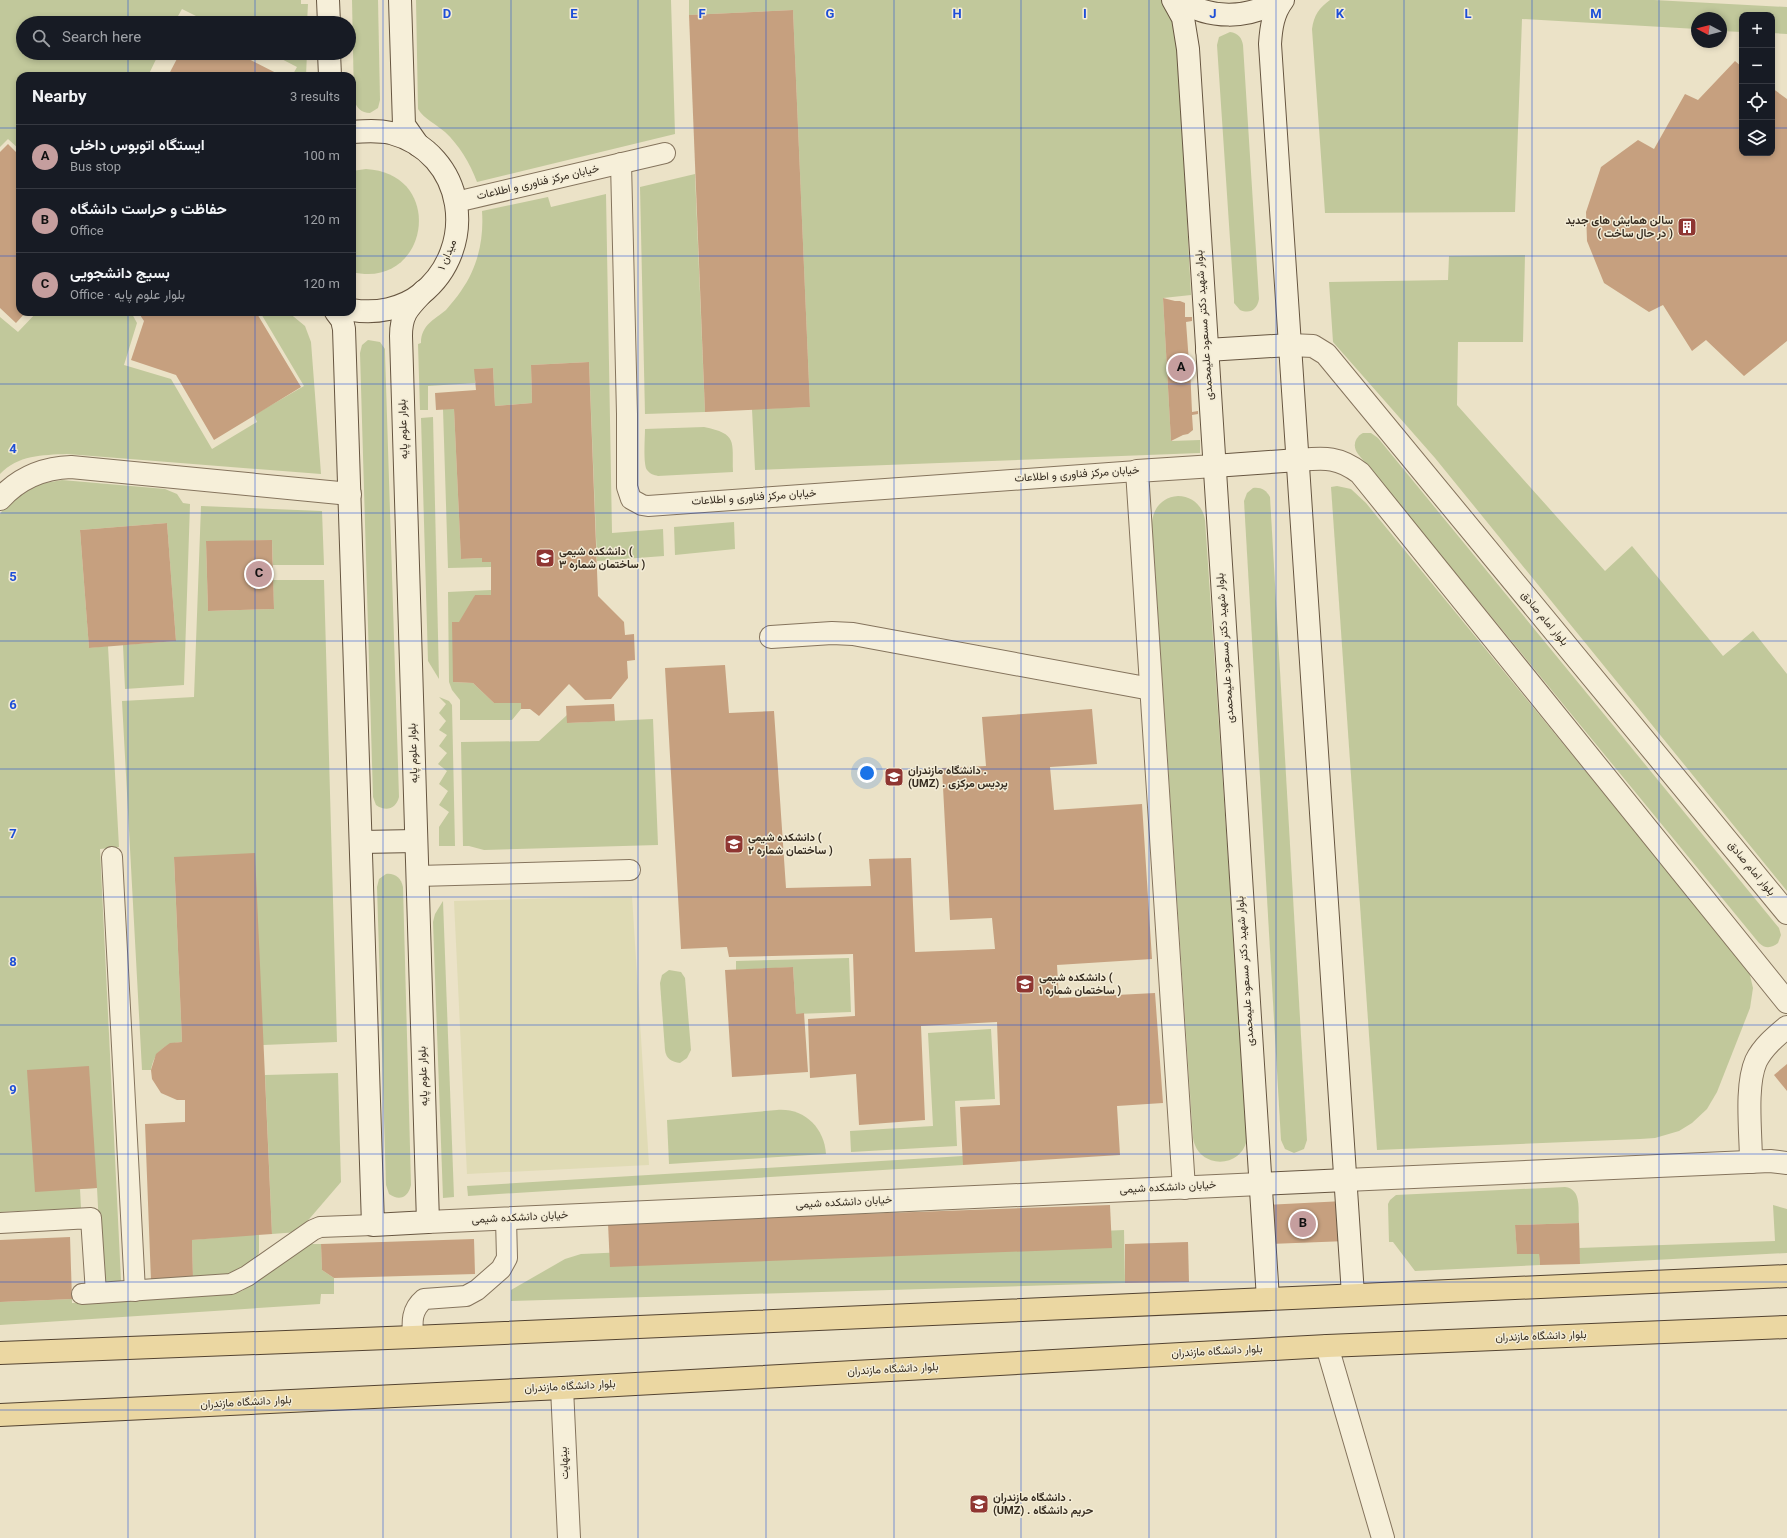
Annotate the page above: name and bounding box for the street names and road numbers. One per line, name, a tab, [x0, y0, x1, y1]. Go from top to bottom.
street label: خیابان مرکز فناوری و اطلاعات	[475, 161, 601, 205]
street label: میدان ۱	[434, 237, 462, 273]
street label: بلوار شهید دکتر مسعود علیمحمدی	[1191, 249, 1219, 401]
street label: بلوار علوم پایه	[394, 399, 414, 459]
street label: خیابان مرکز فناوری و اطلاعات	[1014, 462, 1140, 488]
street label: خیابان مرکز فناوری و اطلاعات	[691, 485, 817, 511]
street label: بلوار شهید دکتر مسعود علیمحمدی	[1212, 572, 1240, 724]
street label: بلوار امام صادق	[1516, 588, 1572, 650]
street label: بلوار علوم پایه	[404, 723, 424, 783]
street label: بلوار امام صادق	[1723, 838, 1779, 900]
street label: بلوار شهید دکتر مسعود علیمحمدی	[1232, 895, 1260, 1047]
street label: بلوار علوم پایه	[414, 1046, 434, 1106]
street label: خیابان دانشکده شیمی	[1119, 1177, 1217, 1199]
street label: خیابان دانشکده شیمی	[795, 1192, 893, 1214]
street label: خیابان دانشکده شیمی	[471, 1207, 569, 1229]
street label: بلوار دانشگاه مازندران	[1495, 1327, 1587, 1347]
street label: بلوار دانشگاه مازندران	[1171, 1341, 1263, 1363]
street label: بلوار دانشگاه مازندران	[847, 1359, 939, 1381]
street label: بلوار دانشگاه مازندران	[524, 1376, 616, 1398]
street label: بلوار دانشگاه مازندران	[200, 1392, 292, 1414]
street label: بینهایت	[556, 1446, 574, 1480]

